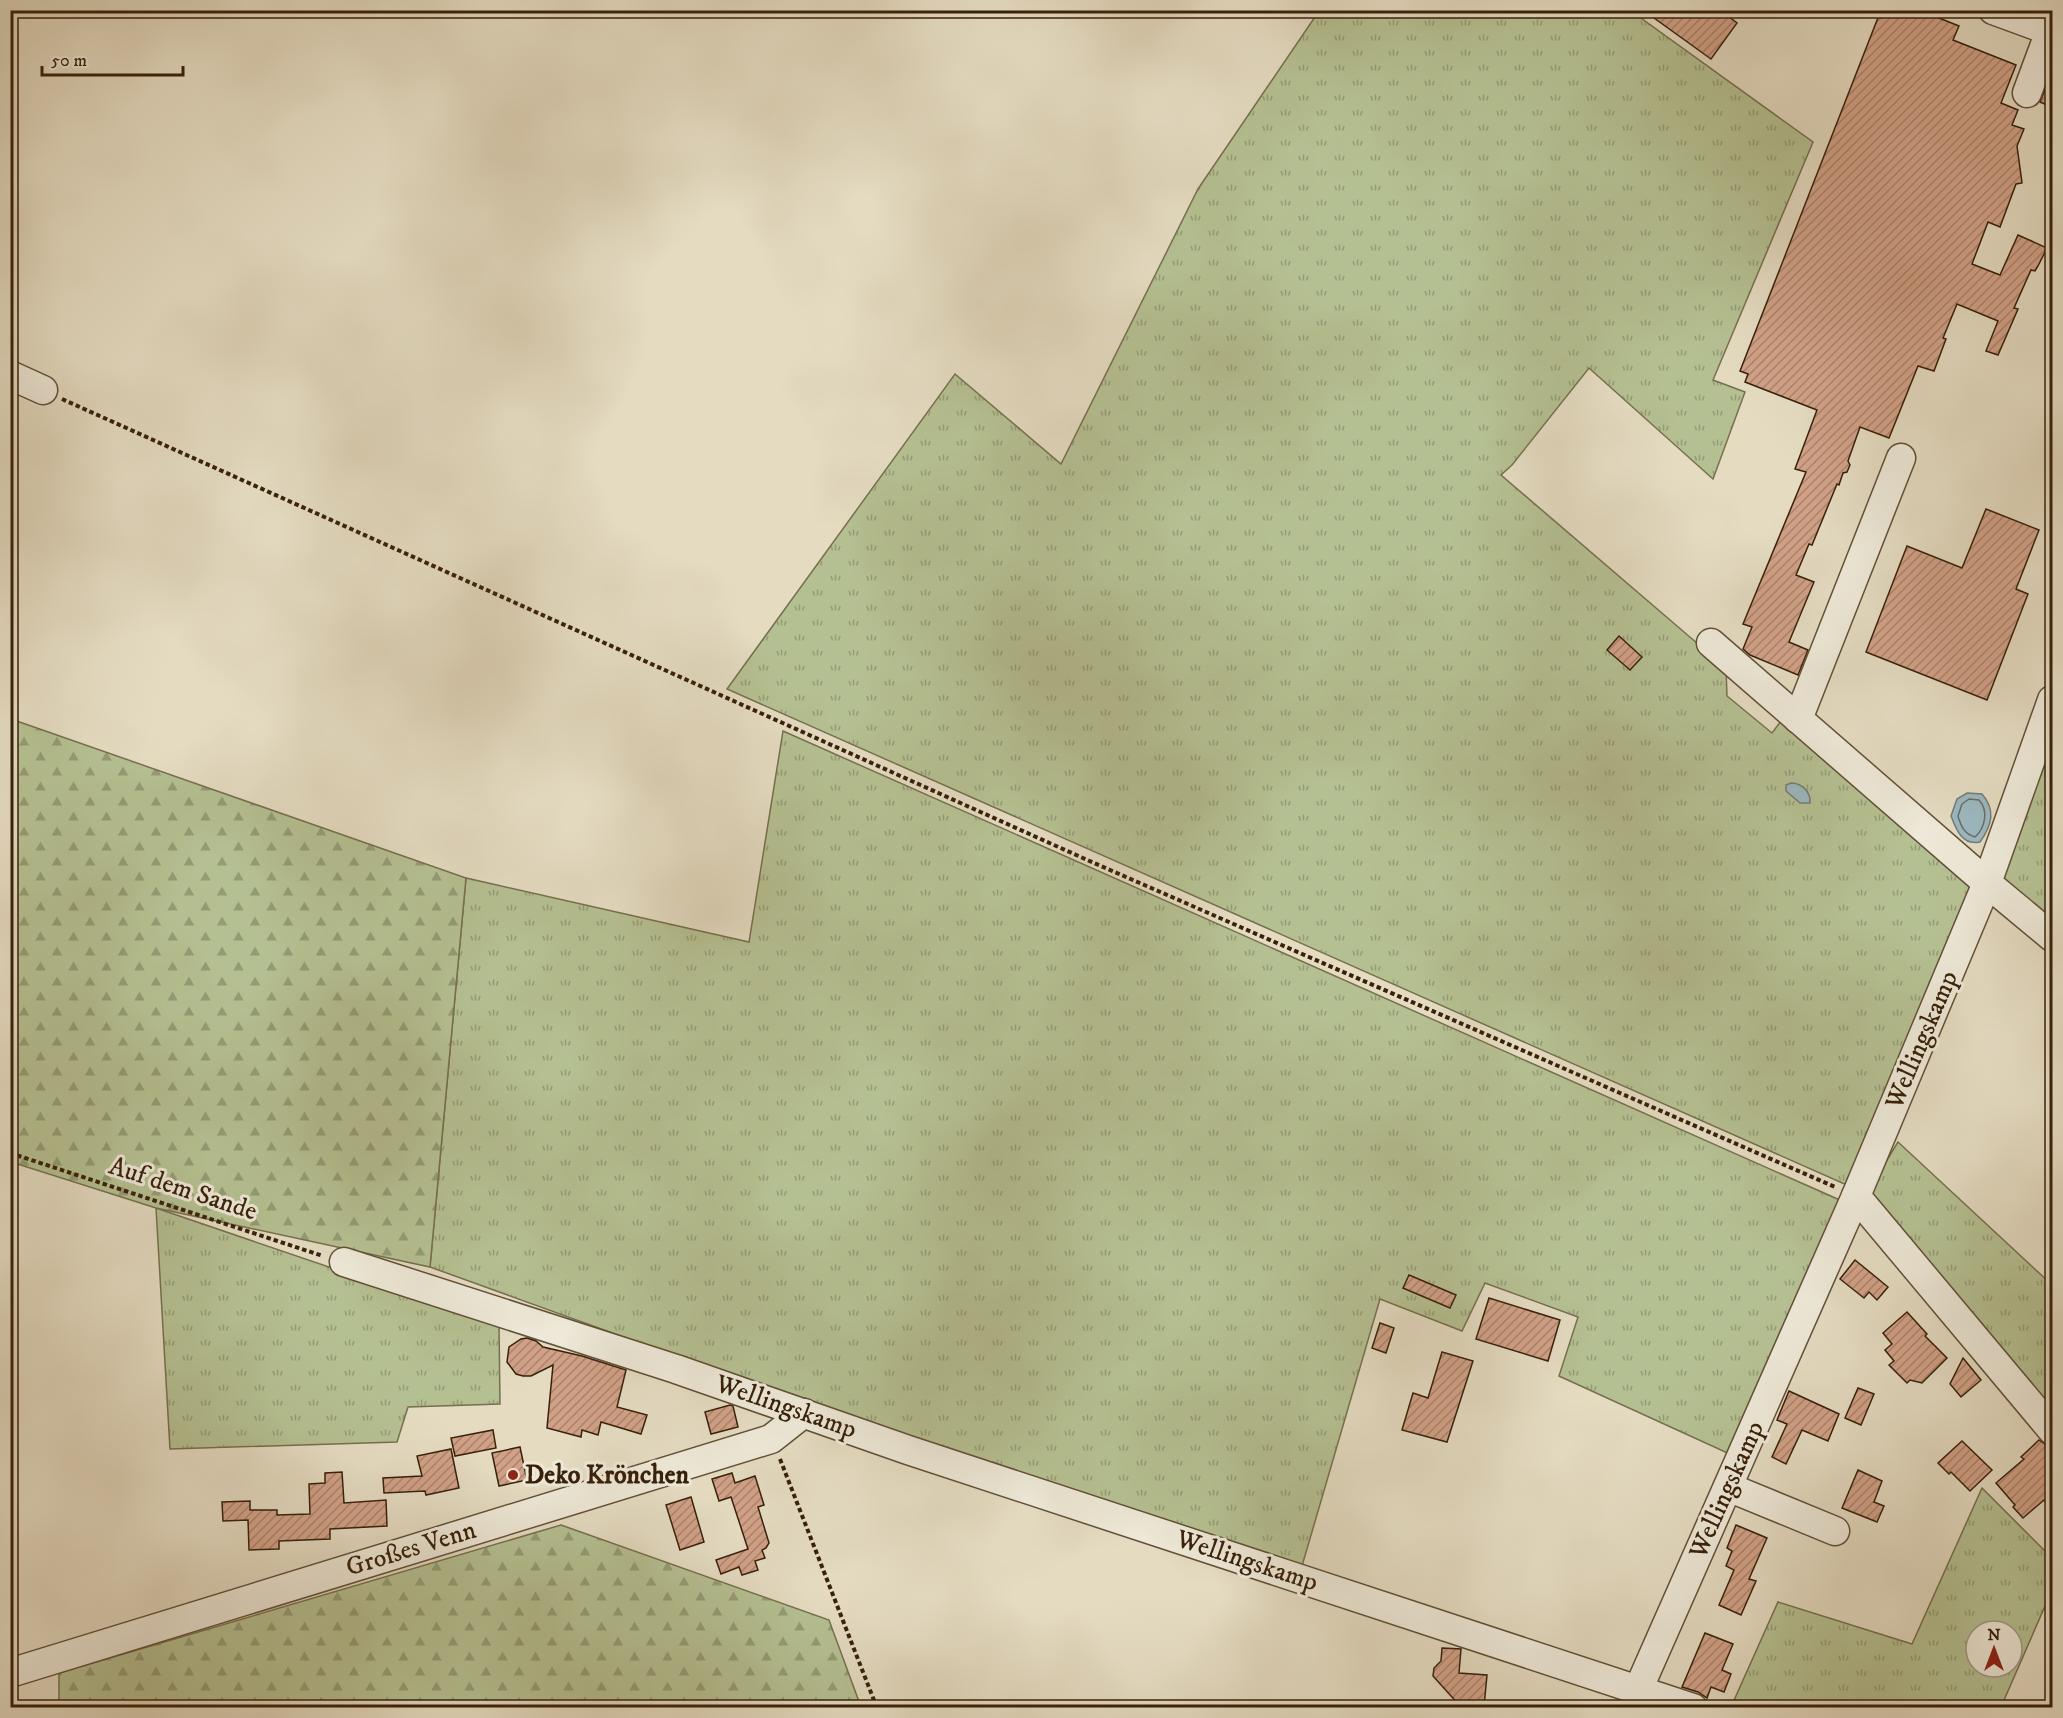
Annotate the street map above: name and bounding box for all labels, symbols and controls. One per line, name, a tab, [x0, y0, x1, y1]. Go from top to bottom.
scale bar	[42, 39, 183, 77]
text: 50 m	[51, 50, 87, 72]
street label: Wellingskamp	[1878, 966, 1966, 1115]
street label: Auf dem Sande	[105, 1150, 261, 1228]
street label: Wellingskamp	[710, 1367, 861, 1447]
street label: Wellingskamp	[1682, 1416, 1772, 1565]
place label: Deko Krönchen	[525, 1459, 690, 1492]
marker: Deko Krönchen	[506, 1468, 520, 1482]
street label: Großes Venn	[342, 1513, 480, 1584]
street label: Wellingskamp	[1171, 1522, 1322, 1599]
north arrow	[1964, 1619, 2024, 1679]
text: N	[1987, 1625, 2001, 1645]

